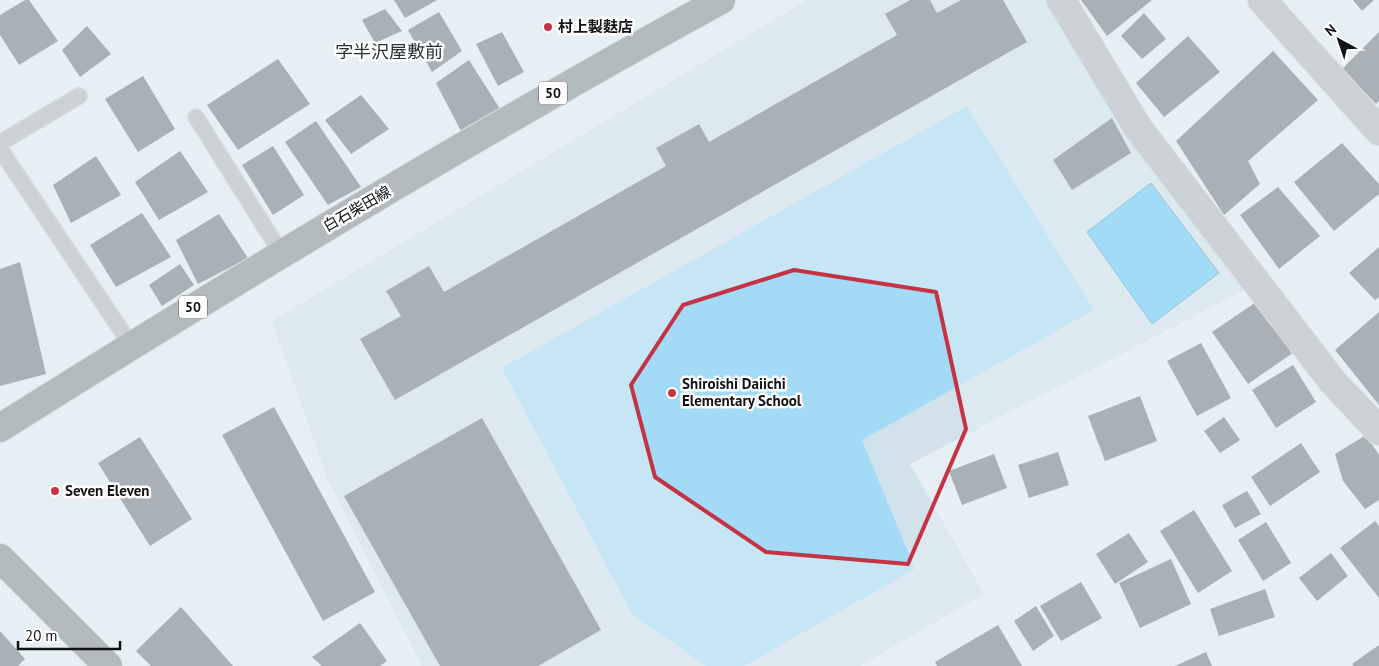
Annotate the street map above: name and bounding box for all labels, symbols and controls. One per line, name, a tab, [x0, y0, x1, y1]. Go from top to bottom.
north arrow	[1314, 15, 1364, 65]
place label: 村上製麩店	[558, 17, 633, 36]
text: N	[1321, 20, 1340, 40]
marker: 村上製麩店	[542, 21, 554, 33]
district label: 字半沢屋敷前	[335, 40, 443, 63]
road number: 50	[539, 82, 567, 105]
street label: 白石柴田線	[320, 182, 394, 236]
road number: 50	[179, 296, 207, 318]
place label: Shiroishi Daiichi Elementary School	[682, 374, 802, 410]
marker: Shiroishi Daiichi Elementary School	[666, 387, 678, 399]
place label: Seven Eleven	[65, 481, 150, 500]
marker: Seven Eleven	[49, 485, 61, 497]
scale bar	[18, 618, 120, 650]
text: 20 m	[25, 626, 58, 645]

